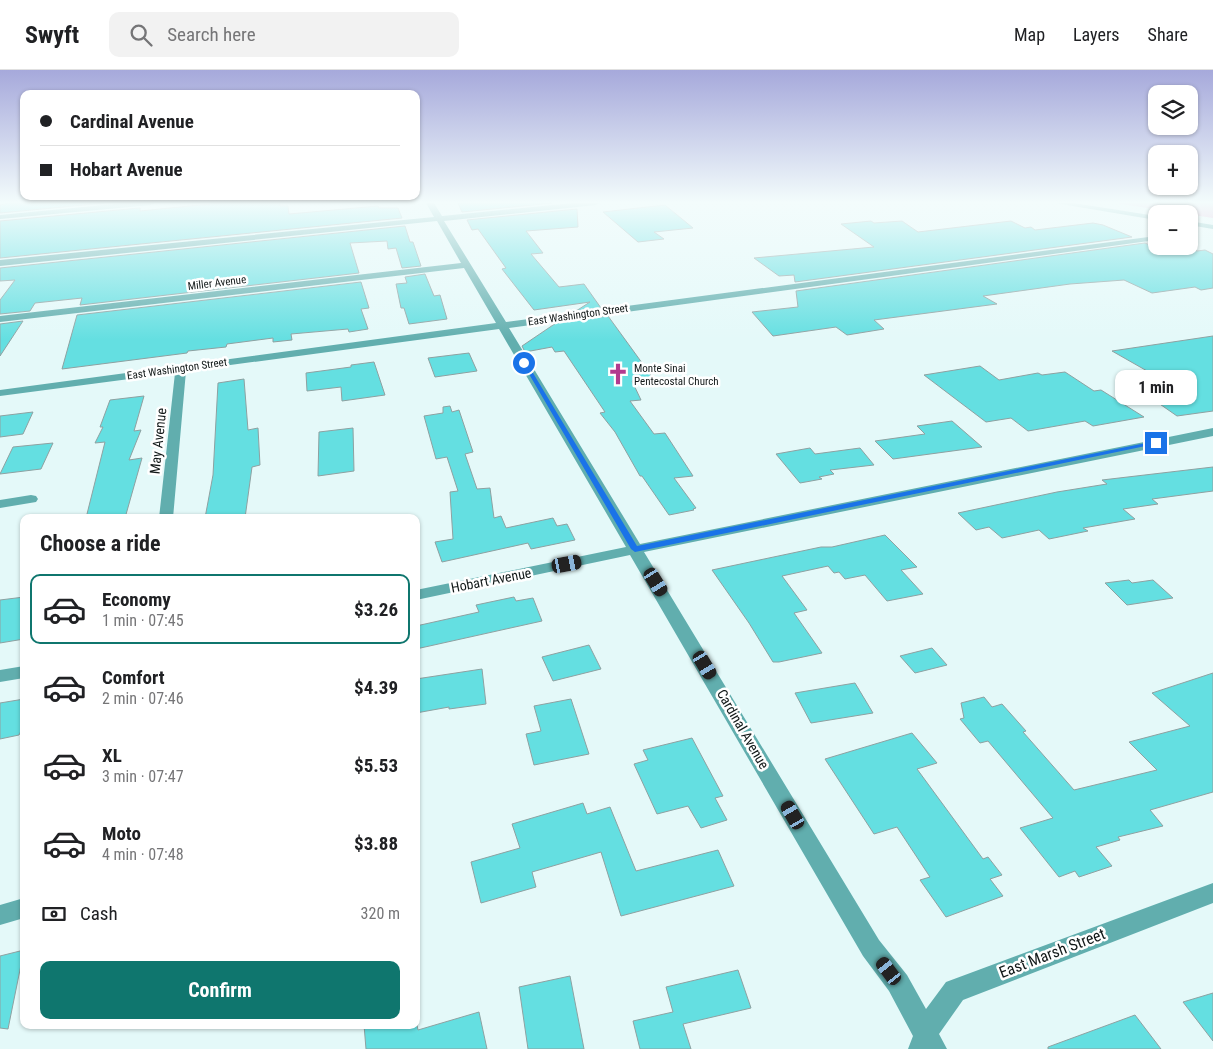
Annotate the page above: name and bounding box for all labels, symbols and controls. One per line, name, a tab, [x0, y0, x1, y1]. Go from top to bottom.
search box	[109, 12, 459, 57]
text: Swyft	[25, 21, 79, 49]
icon: search	[127, 21, 155, 49]
text: Search here	[167, 23, 256, 46]
text: Map	[1014, 24, 1045, 45]
text: Layers	[1073, 24, 1120, 45]
text: Share	[1148, 24, 1188, 45]
map controls	[1148, 85, 1198, 255]
button: layers	[1148, 85, 1198, 135]
text: Cardinal Avenue	[70, 110, 194, 133]
button: +	[1148, 145, 1198, 195]
text: Hobart Avenue	[70, 158, 183, 181]
button: −	[1148, 205, 1198, 255]
street label: Miller Avenue	[187, 273, 247, 293]
street label: East Washington Street	[527, 302, 629, 328]
route start	[513, 352, 535, 374]
street label: East Washington Street	[126, 356, 228, 382]
church icon: Monte Sinai Pentecostal Church	[605, 361, 631, 387]
place label: Monte Sinai Pentecostal Church	[634, 362, 719, 388]
callout: 1 min	[1115, 370, 1197, 406]
text: 1 min	[1138, 378, 1174, 397]
street label: May Avenue	[147, 407, 169, 475]
route end	[1145, 432, 1167, 454]
text: Choose a ride	[40, 531, 161, 556]
car	[550, 554, 583, 574]
street label: Hobart Avenue	[449, 564, 533, 596]
car	[641, 565, 670, 599]
icon: car	[42, 587, 87, 632]
text: Economy	[102, 588, 171, 611]
text: $3.26	[354, 598, 398, 621]
text: 1 min · 07:45	[102, 611, 184, 630]
car	[690, 648, 719, 682]
icon: car	[42, 665, 87, 710]
text: Comfort	[102, 666, 165, 689]
text: $4.39	[354, 676, 398, 699]
street label: Cardinal Avenue	[714, 686, 772, 772]
text: 2 min · 07:46	[102, 689, 184, 708]
icon: car	[42, 743, 87, 788]
text: XL	[102, 744, 122, 767]
text: $5.53	[354, 754, 398, 777]
text: 3 min · 07:47	[102, 767, 184, 786]
car	[779, 798, 806, 832]
icon: car	[42, 821, 87, 866]
text: Moto	[102, 822, 141, 845]
text: $3.88	[354, 832, 398, 855]
text: 4 min · 07:48	[102, 845, 184, 864]
icon: cash	[40, 900, 68, 928]
text: Cash	[80, 902, 118, 925]
text: 320 m	[361, 904, 400, 923]
street label: East Marsh Street	[996, 924, 1108, 982]
car	[873, 955, 904, 987]
button: Confirm	[40, 961, 400, 1019]

